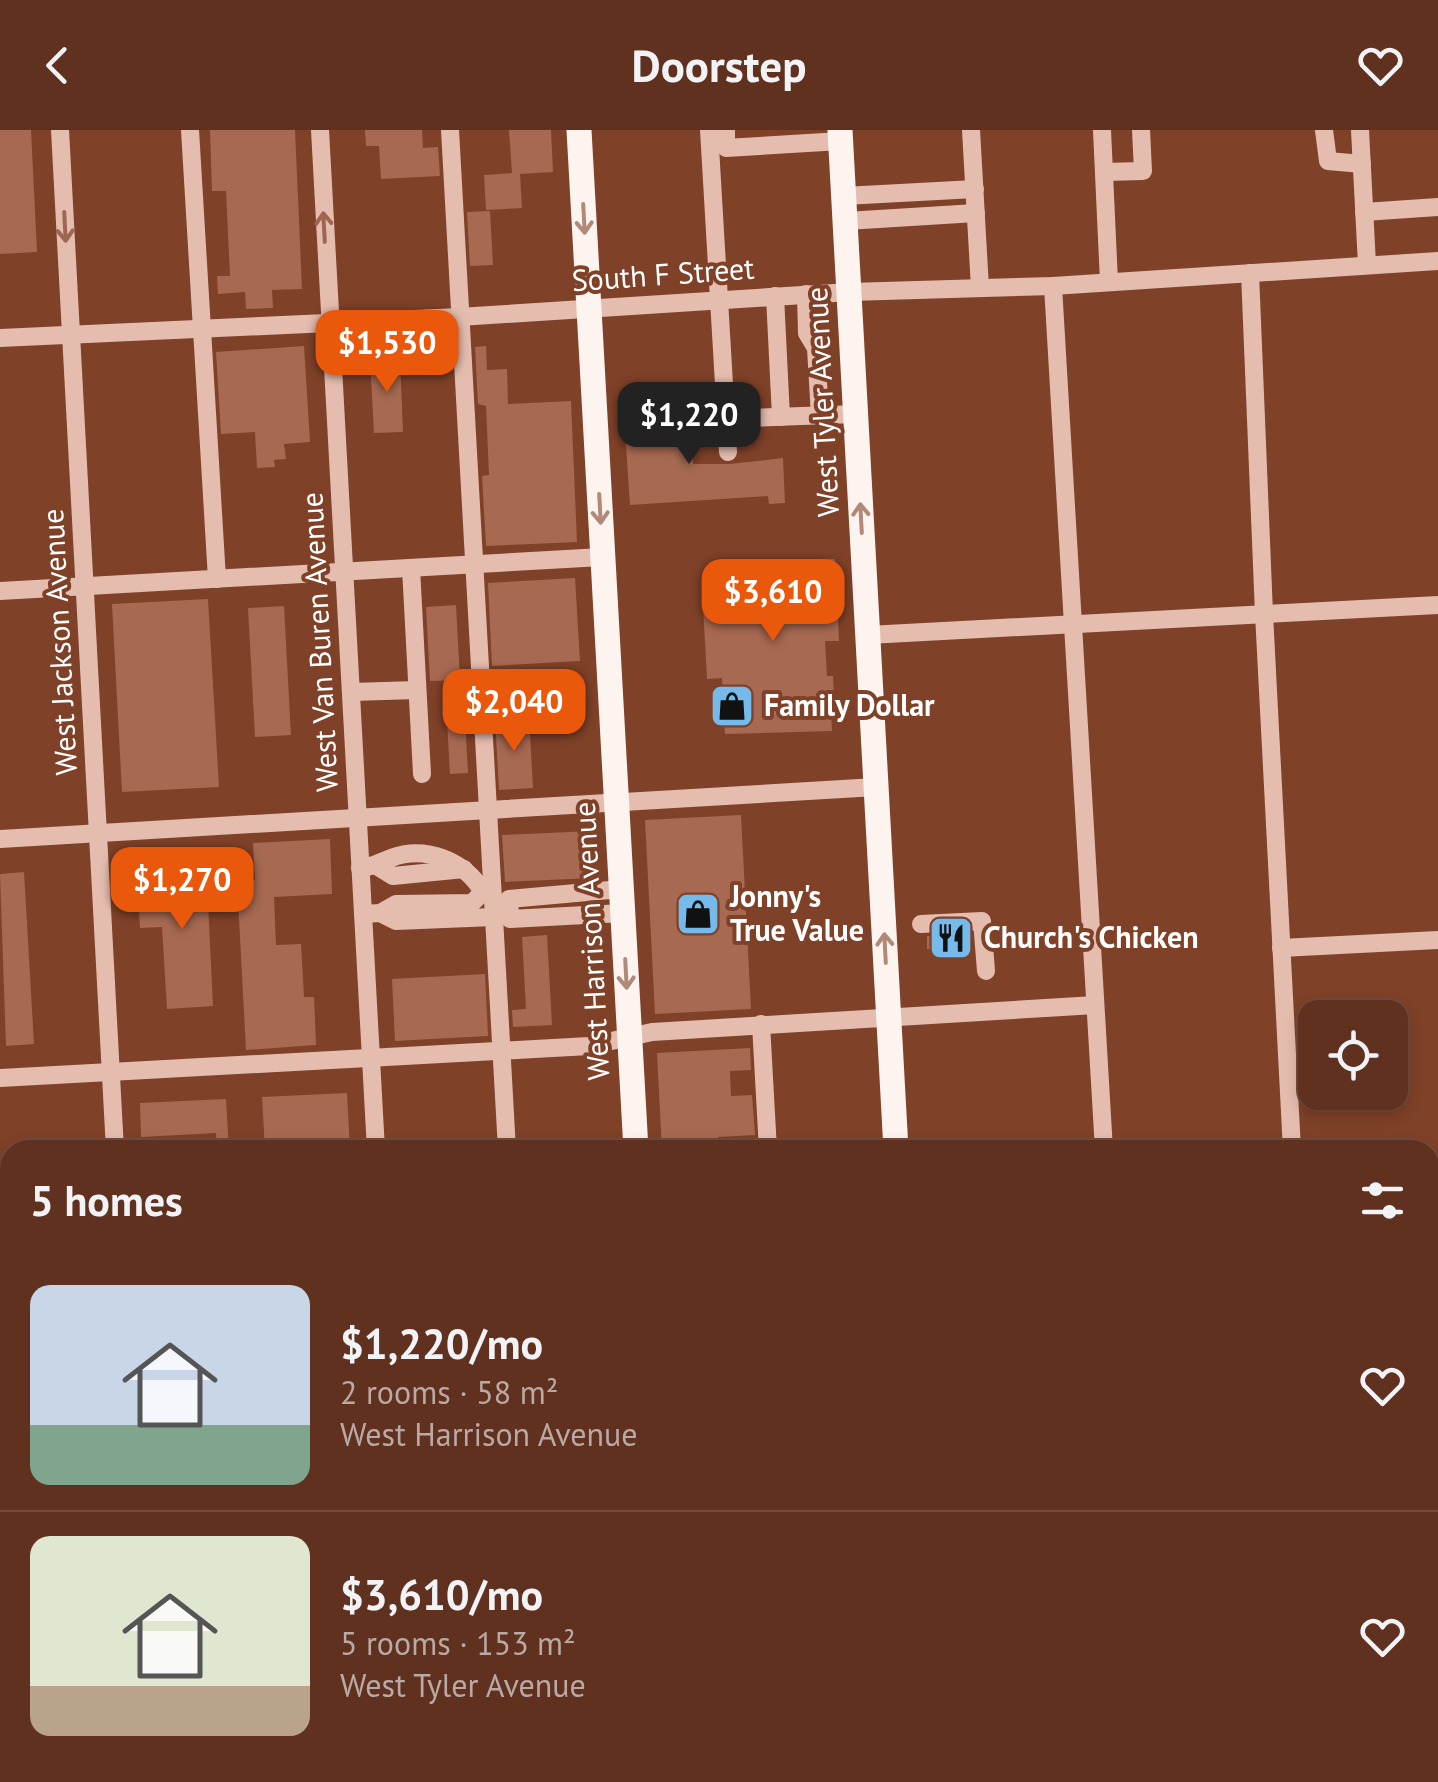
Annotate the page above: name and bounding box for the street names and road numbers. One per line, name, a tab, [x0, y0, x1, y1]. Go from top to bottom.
street label: South F Street	[570, 248, 755, 299]
street label: West Tyler Avenue	[796, 286, 847, 518]
street label: West Van Buren Avenue	[291, 491, 346, 793]
street label: West Jackson Avenue	[32, 508, 85, 776]
street label: West Harrison Avenue	[564, 801, 617, 1081]

